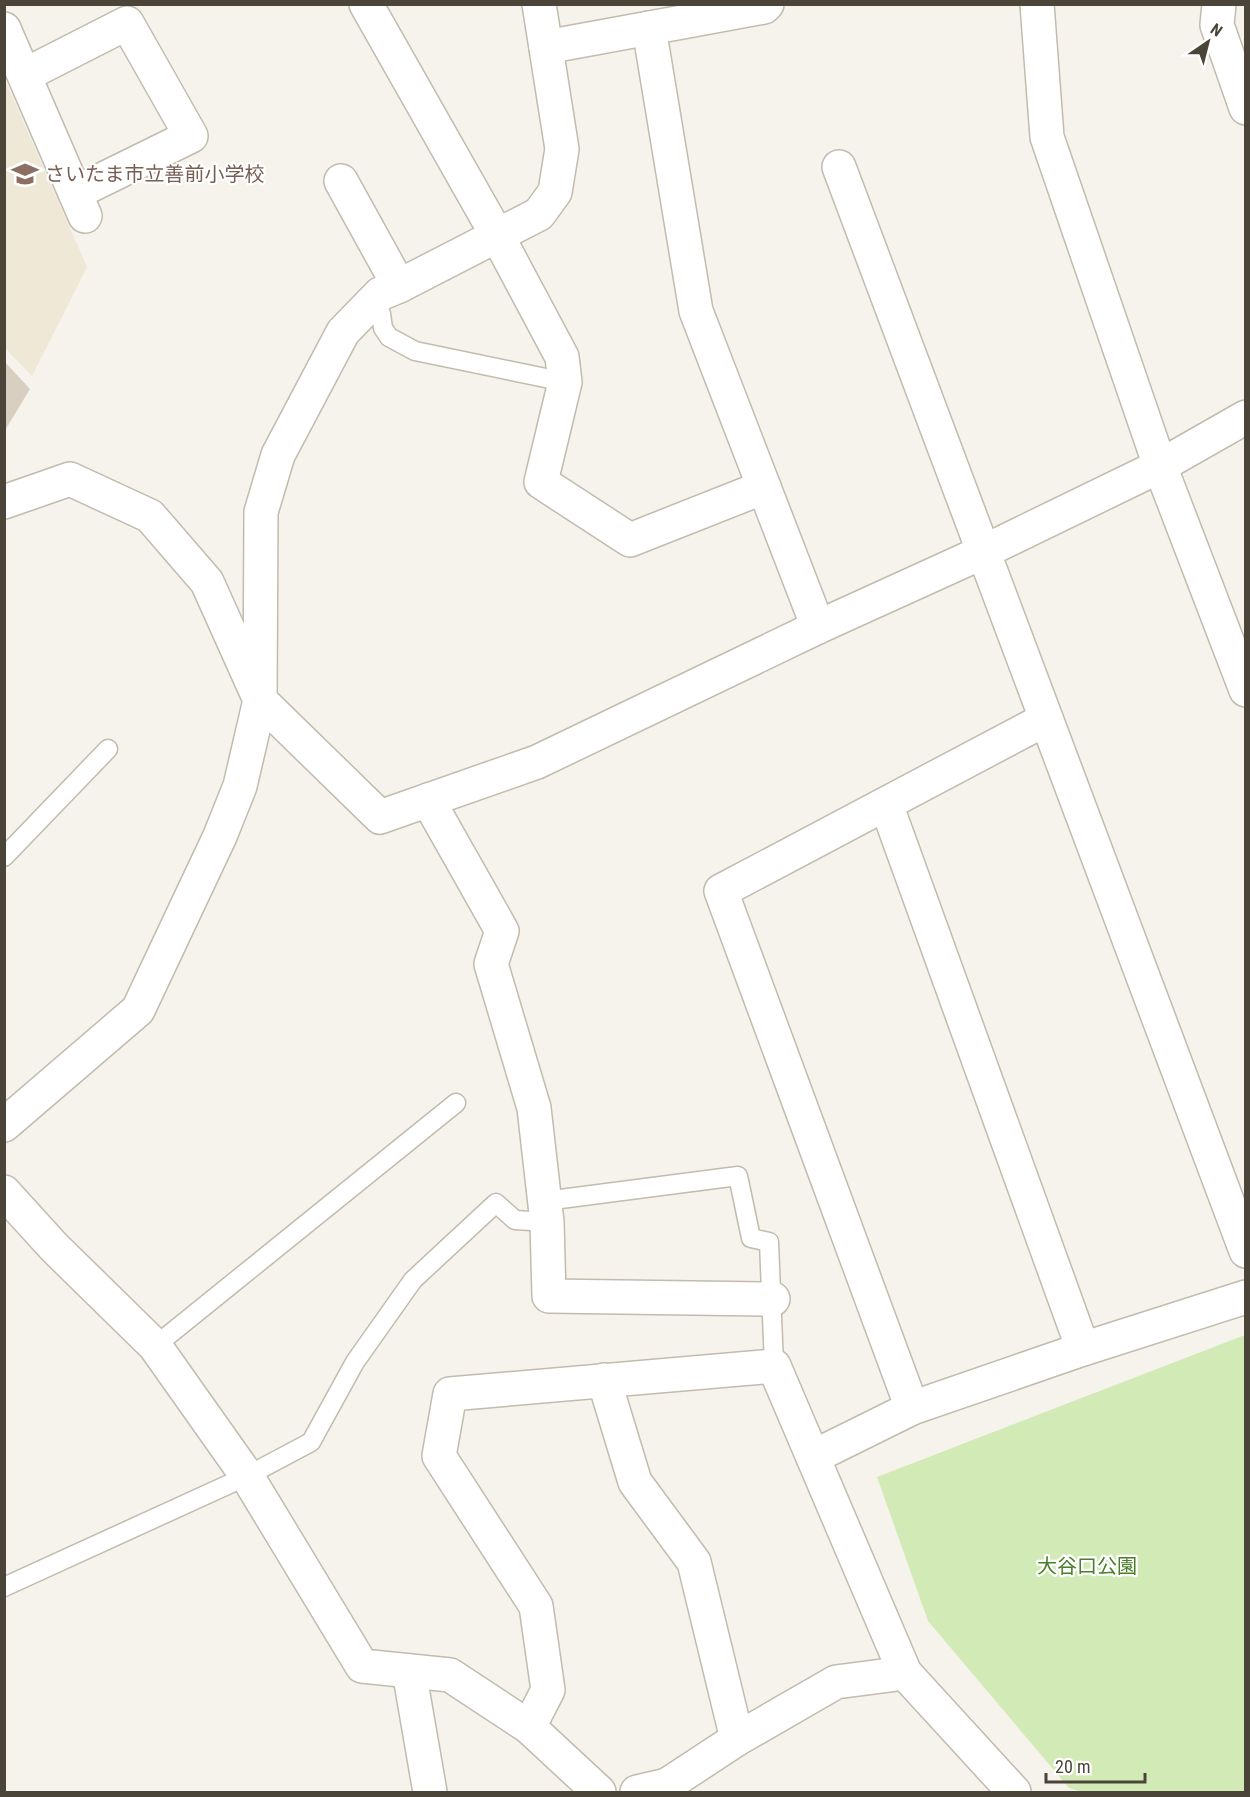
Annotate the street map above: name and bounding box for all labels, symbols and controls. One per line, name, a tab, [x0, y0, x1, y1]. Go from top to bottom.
north arrow	[1178, 12, 1238, 72]
text: N	[1207, 20, 1226, 41]
school or university icon: さいたま市立善前小学校	[10, 159, 40, 189]
place label: さいたま市立善前小学校	[45, 162, 264, 186]
park label: 大谷口公園	[1037, 1554, 1137, 1578]
scale bar	[1046, 1746, 1145, 1784]
text: 20 m	[1055, 1756, 1090, 1777]

